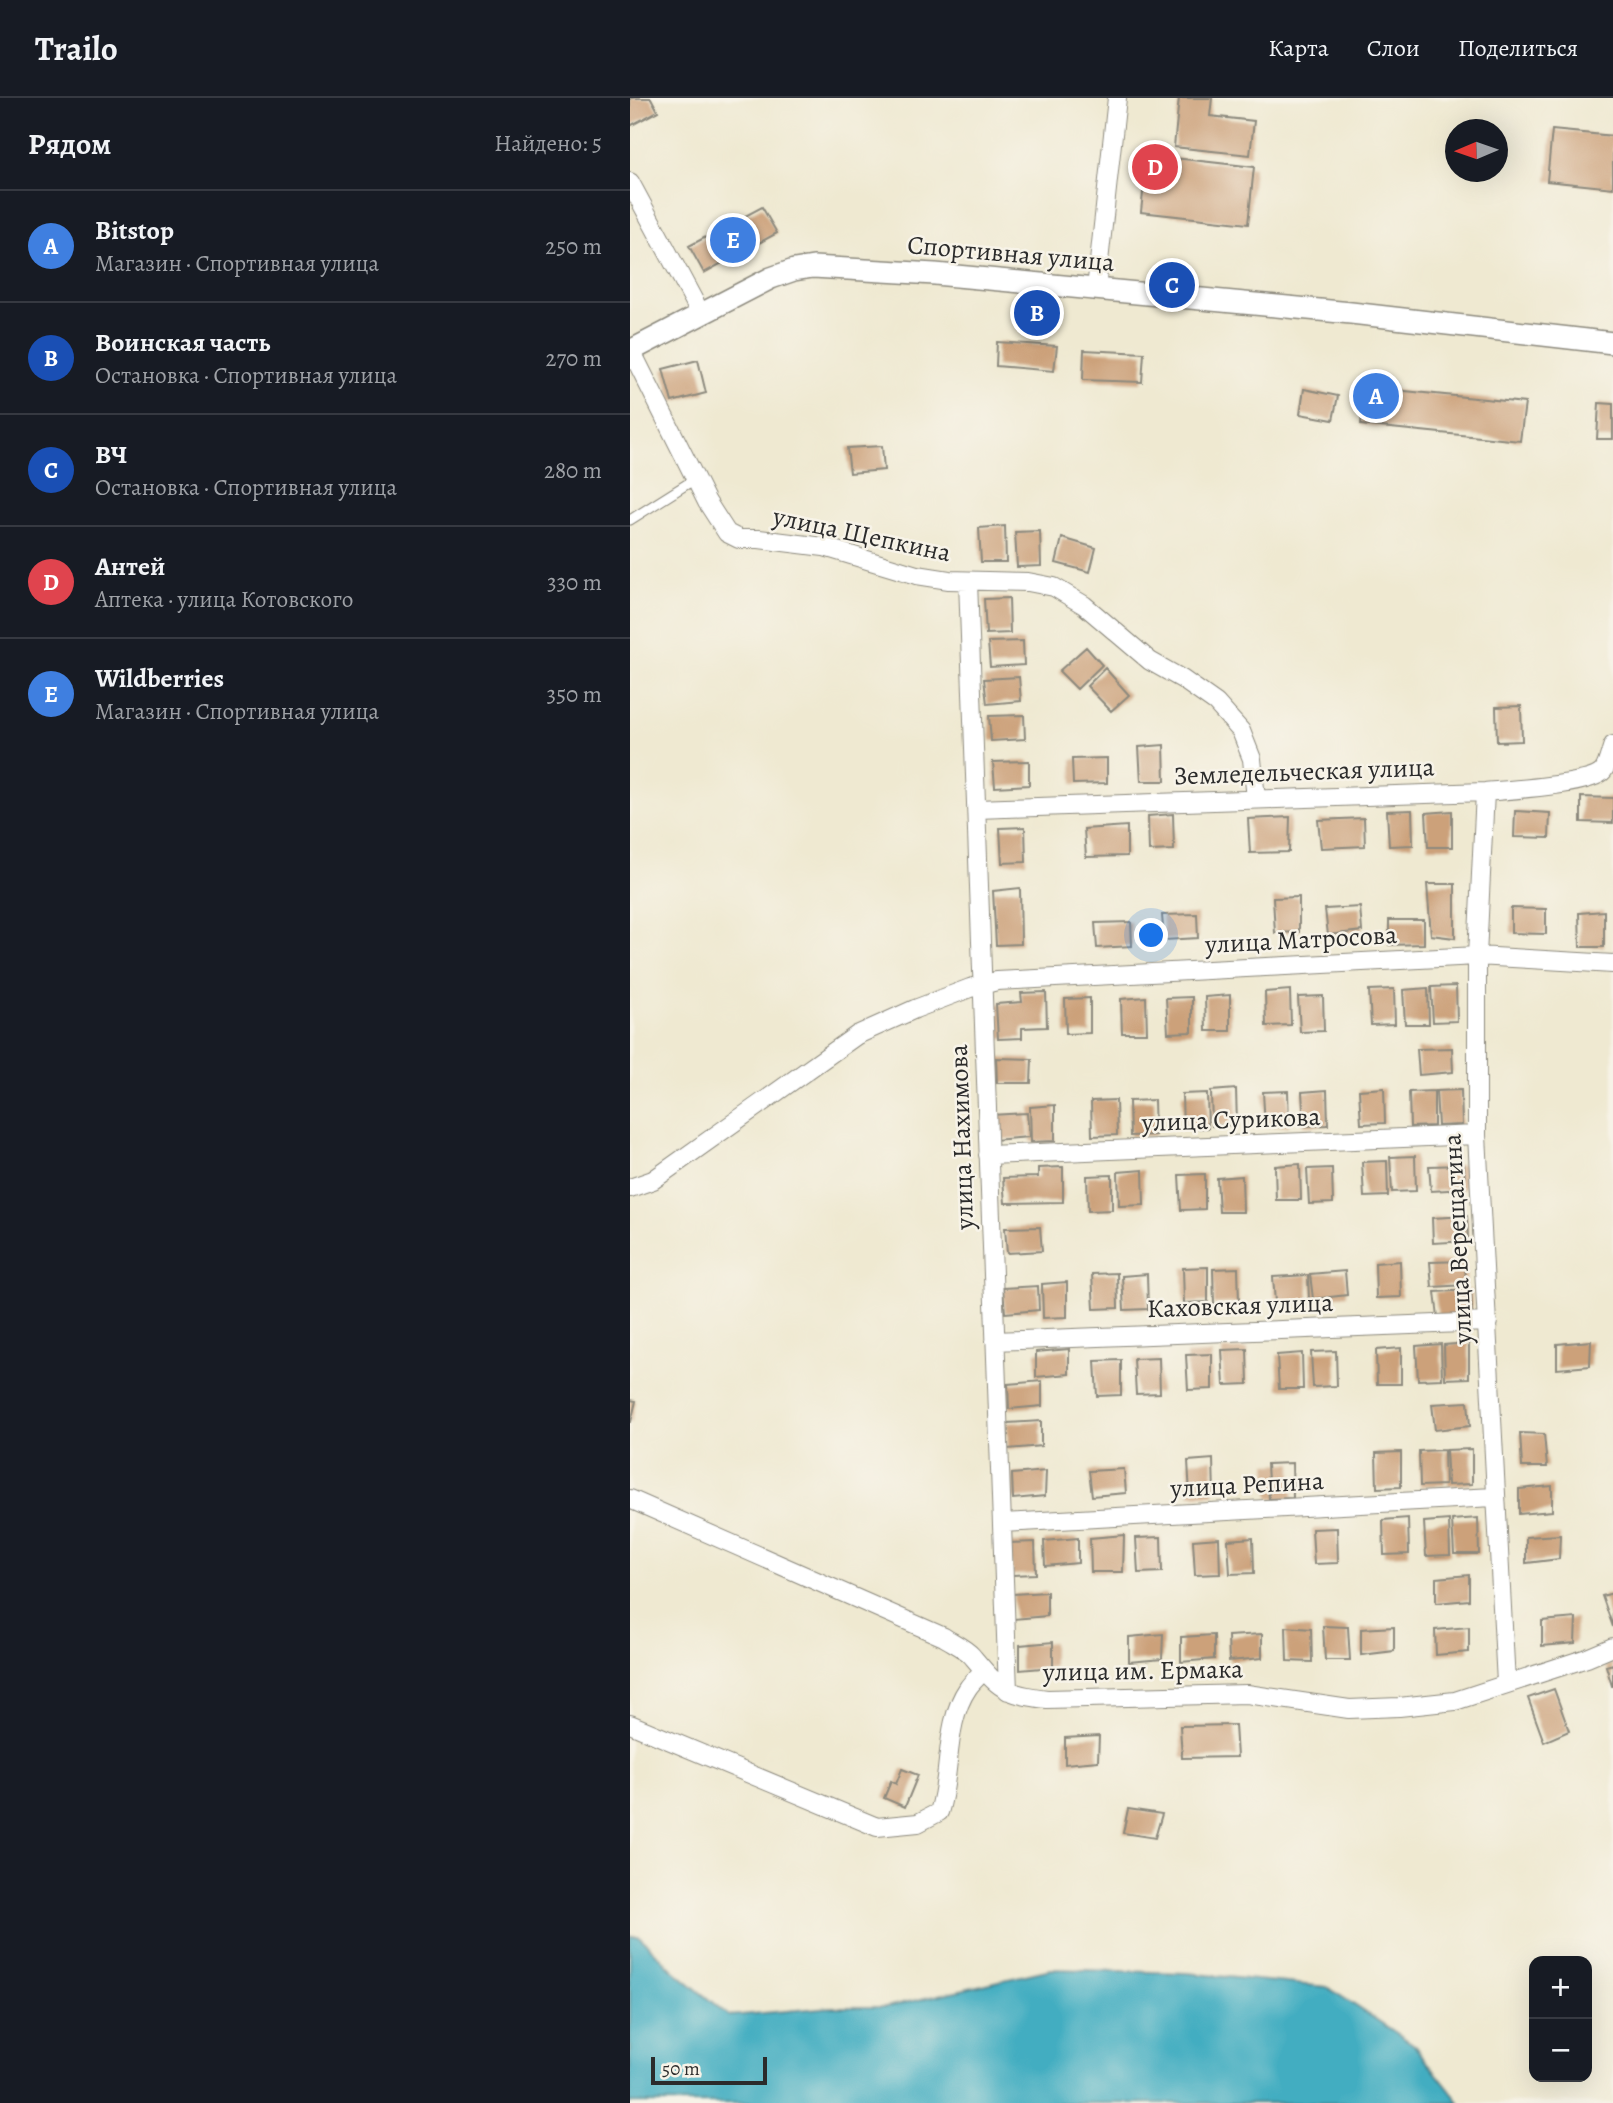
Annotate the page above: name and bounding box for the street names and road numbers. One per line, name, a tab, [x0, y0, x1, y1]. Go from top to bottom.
street label: Спортивная улица	[906, 227, 1116, 280]
street label: улица Щепкина	[769, 498, 954, 570]
street label: Земледельческая улица	[1173, 749, 1435, 794]
street label: улица Матросова	[1203, 917, 1398, 962]
street label: улица Нахимова	[941, 1044, 982, 1231]
street label: улица Сурикова	[1140, 1099, 1321, 1140]
street label: улица Верещагина	[1435, 1133, 1481, 1346]
street label: Каховская улица	[1146, 1285, 1334, 1326]
street label: улица Репина	[1168, 1463, 1325, 1506]
street label: улица им. Ермака	[1042, 1651, 1243, 1690]

